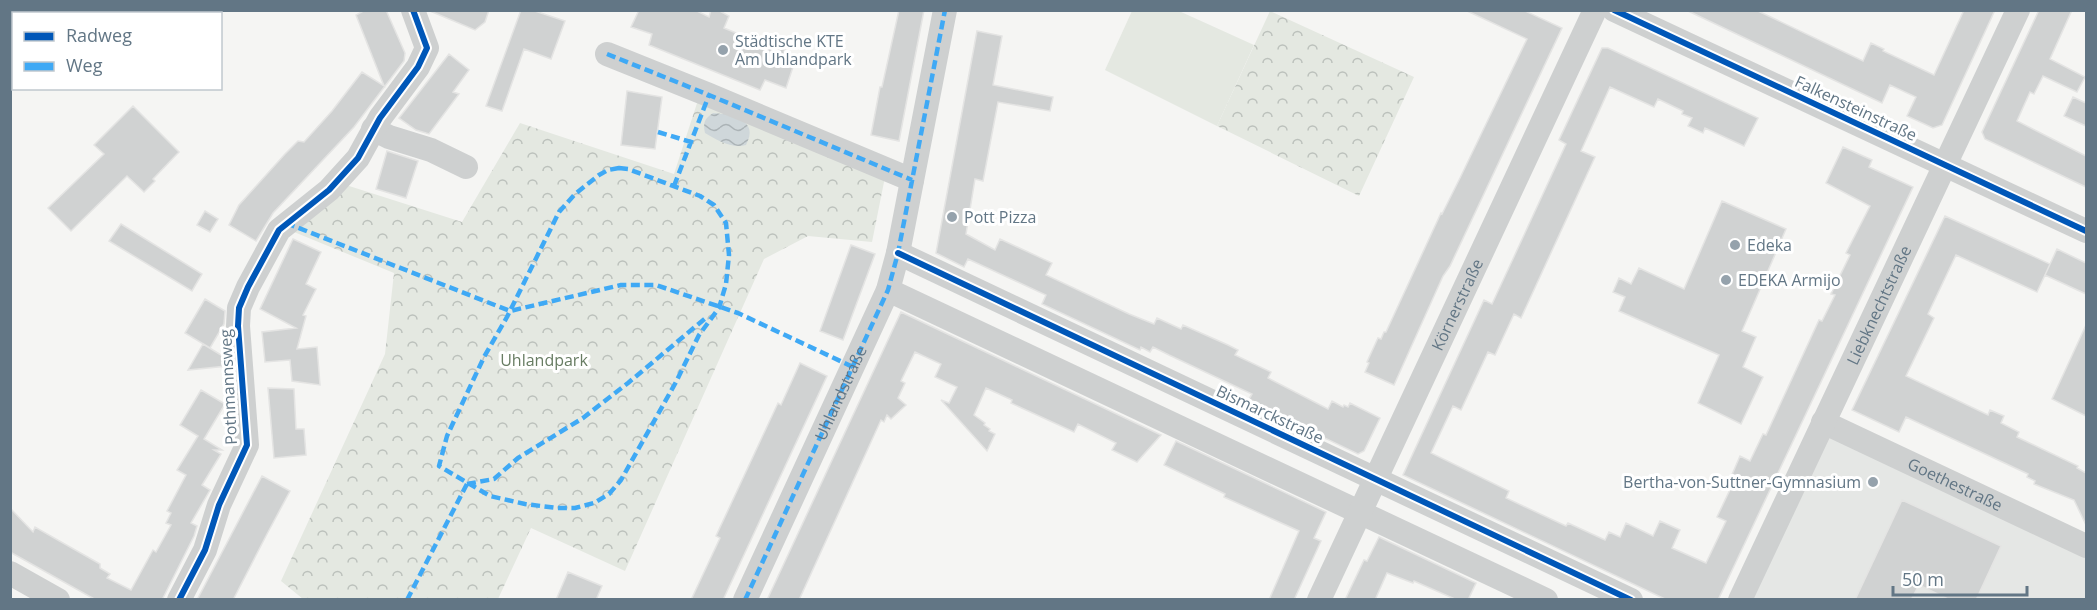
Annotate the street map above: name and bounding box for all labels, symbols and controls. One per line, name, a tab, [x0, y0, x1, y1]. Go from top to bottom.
legend	[12, 12, 222, 90]
text: Radweg	[66, 23, 132, 47]
place label: Städtische KTE Am Uhlandpark	[735, 30, 852, 70]
marker: Städtische KTE Am Uhlandpark	[716, 43, 730, 57]
text: Weg	[66, 53, 103, 77]
street label: Falkensteinstraße	[1791, 70, 1921, 146]
place label: Pott Pizza	[964, 206, 1036, 228]
marker: Pott Pizza	[945, 210, 959, 224]
place label: Edeka	[1747, 234, 1792, 256]
marker: Edeka	[1728, 238, 1742, 252]
street label: Liebknechtstraße	[1841, 242, 1916, 368]
street label: Körnerstraße	[1426, 255, 1488, 354]
place label: EDEKA Armijo	[1738, 269, 1841, 291]
marker: EDEKA Armijo	[1719, 273, 1733, 287]
street label: Pothmannsweg	[214, 328, 242, 445]
street label: Uhlandstraße	[809, 342, 872, 444]
park label: Uhlandpark	[500, 349, 588, 371]
street label: Bismarckstraße	[1213, 380, 1327, 448]
street label: Goethestraße	[1904, 452, 2006, 516]
place label: Bertha-von-Suttner-Gymnasium	[1623, 471, 1861, 493]
marker: Bertha-von-Suttner-Gymnasium	[1866, 475, 1880, 489]
scale bar	[1893, 559, 2026, 597]
text: 50 m	[1902, 567, 1944, 591]

